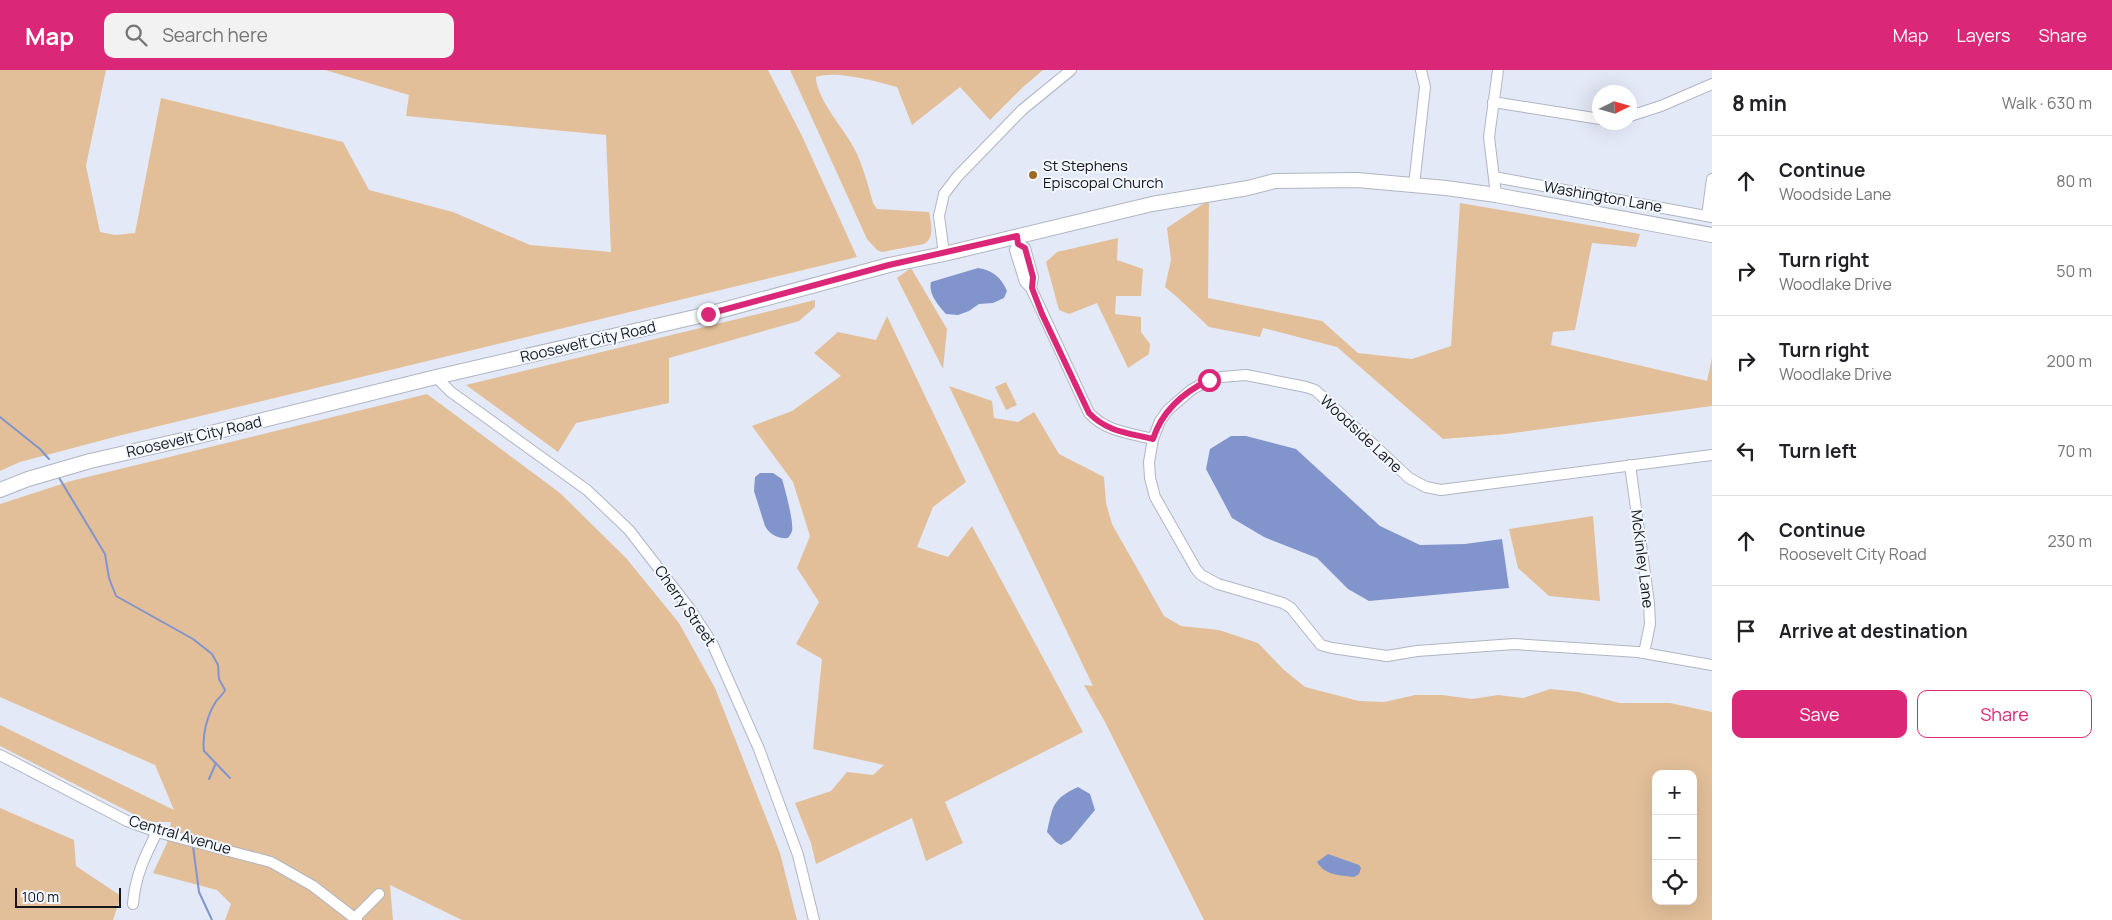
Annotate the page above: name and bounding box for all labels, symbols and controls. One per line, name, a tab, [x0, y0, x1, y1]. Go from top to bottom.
search box	[104, 13, 454, 58]
text: Map	[25, 19, 74, 52]
icon: search	[122, 21, 150, 49]
text: Search here	[162, 22, 268, 48]
text: Map	[1893, 23, 1928, 47]
text: Layers	[1956, 23, 2010, 47]
text: Share	[2038, 23, 2087, 47]
north arrow	[1592, 85, 1637, 130]
text: 8 min	[1732, 89, 1787, 117]
text: Walk · 630 m	[2002, 92, 2092, 114]
place label: St Stephens Episcopal Church	[1043, 155, 1164, 193]
text: Continue	[1779, 157, 1865, 183]
icon: ahead	[1732, 167, 1760, 195]
marker: St Stephens Episcopal Church	[1027, 169, 1039, 181]
text: 80 m	[2056, 170, 2092, 192]
street label: Washington Lane	[1542, 176, 1664, 217]
text: Woodside Lane	[1779, 183, 1891, 205]
text: Turn right	[1779, 247, 1869, 273]
icon: right	[1732, 257, 1760, 285]
text: 50 m	[2056, 260, 2092, 282]
text: Woodlake Drive	[1779, 273, 1892, 295]
route end	[697, 303, 720, 326]
street label: Roosevelt City Road	[518, 316, 658, 367]
text: Turn right	[1779, 337, 1869, 363]
icon: right	[1732, 347, 1760, 375]
text: 200 m	[2047, 350, 2092, 372]
text: Woodlake Drive	[1779, 363, 1892, 385]
route start	[1198, 369, 1221, 392]
street label: Woodside Lane	[1316, 390, 1407, 477]
street label: Roosevelt City Road	[124, 411, 264, 462]
icon: left	[1732, 437, 1760, 465]
text: Turn left	[1779, 438, 1857, 464]
text: 70 m	[2057, 440, 2092, 462]
street label: McKinley Lane	[1626, 509, 1659, 610]
text: Continue	[1779, 517, 1865, 543]
icon: ahead	[1732, 527, 1760, 555]
text: 230 m	[2048, 530, 2092, 552]
text: Roosevelt City Road	[1779, 543, 1927, 565]
street label: Cherry Street	[650, 561, 721, 650]
icon: arrive	[1732, 617, 1760, 645]
text: Arrive at destination	[1779, 618, 1968, 644]
button: Save	[1732, 690, 1907, 738]
button: Share	[1917, 690, 2092, 738]
map controls	[1652, 770, 1697, 905]
button: +	[1652, 770, 1697, 815]
street label: Central Avenue	[127, 810, 234, 859]
button: −	[1652, 815, 1697, 860]
button: locate	[1652, 860, 1697, 905]
scale bar	[15, 885, 121, 908]
text: 100 m	[22, 887, 59, 906]

